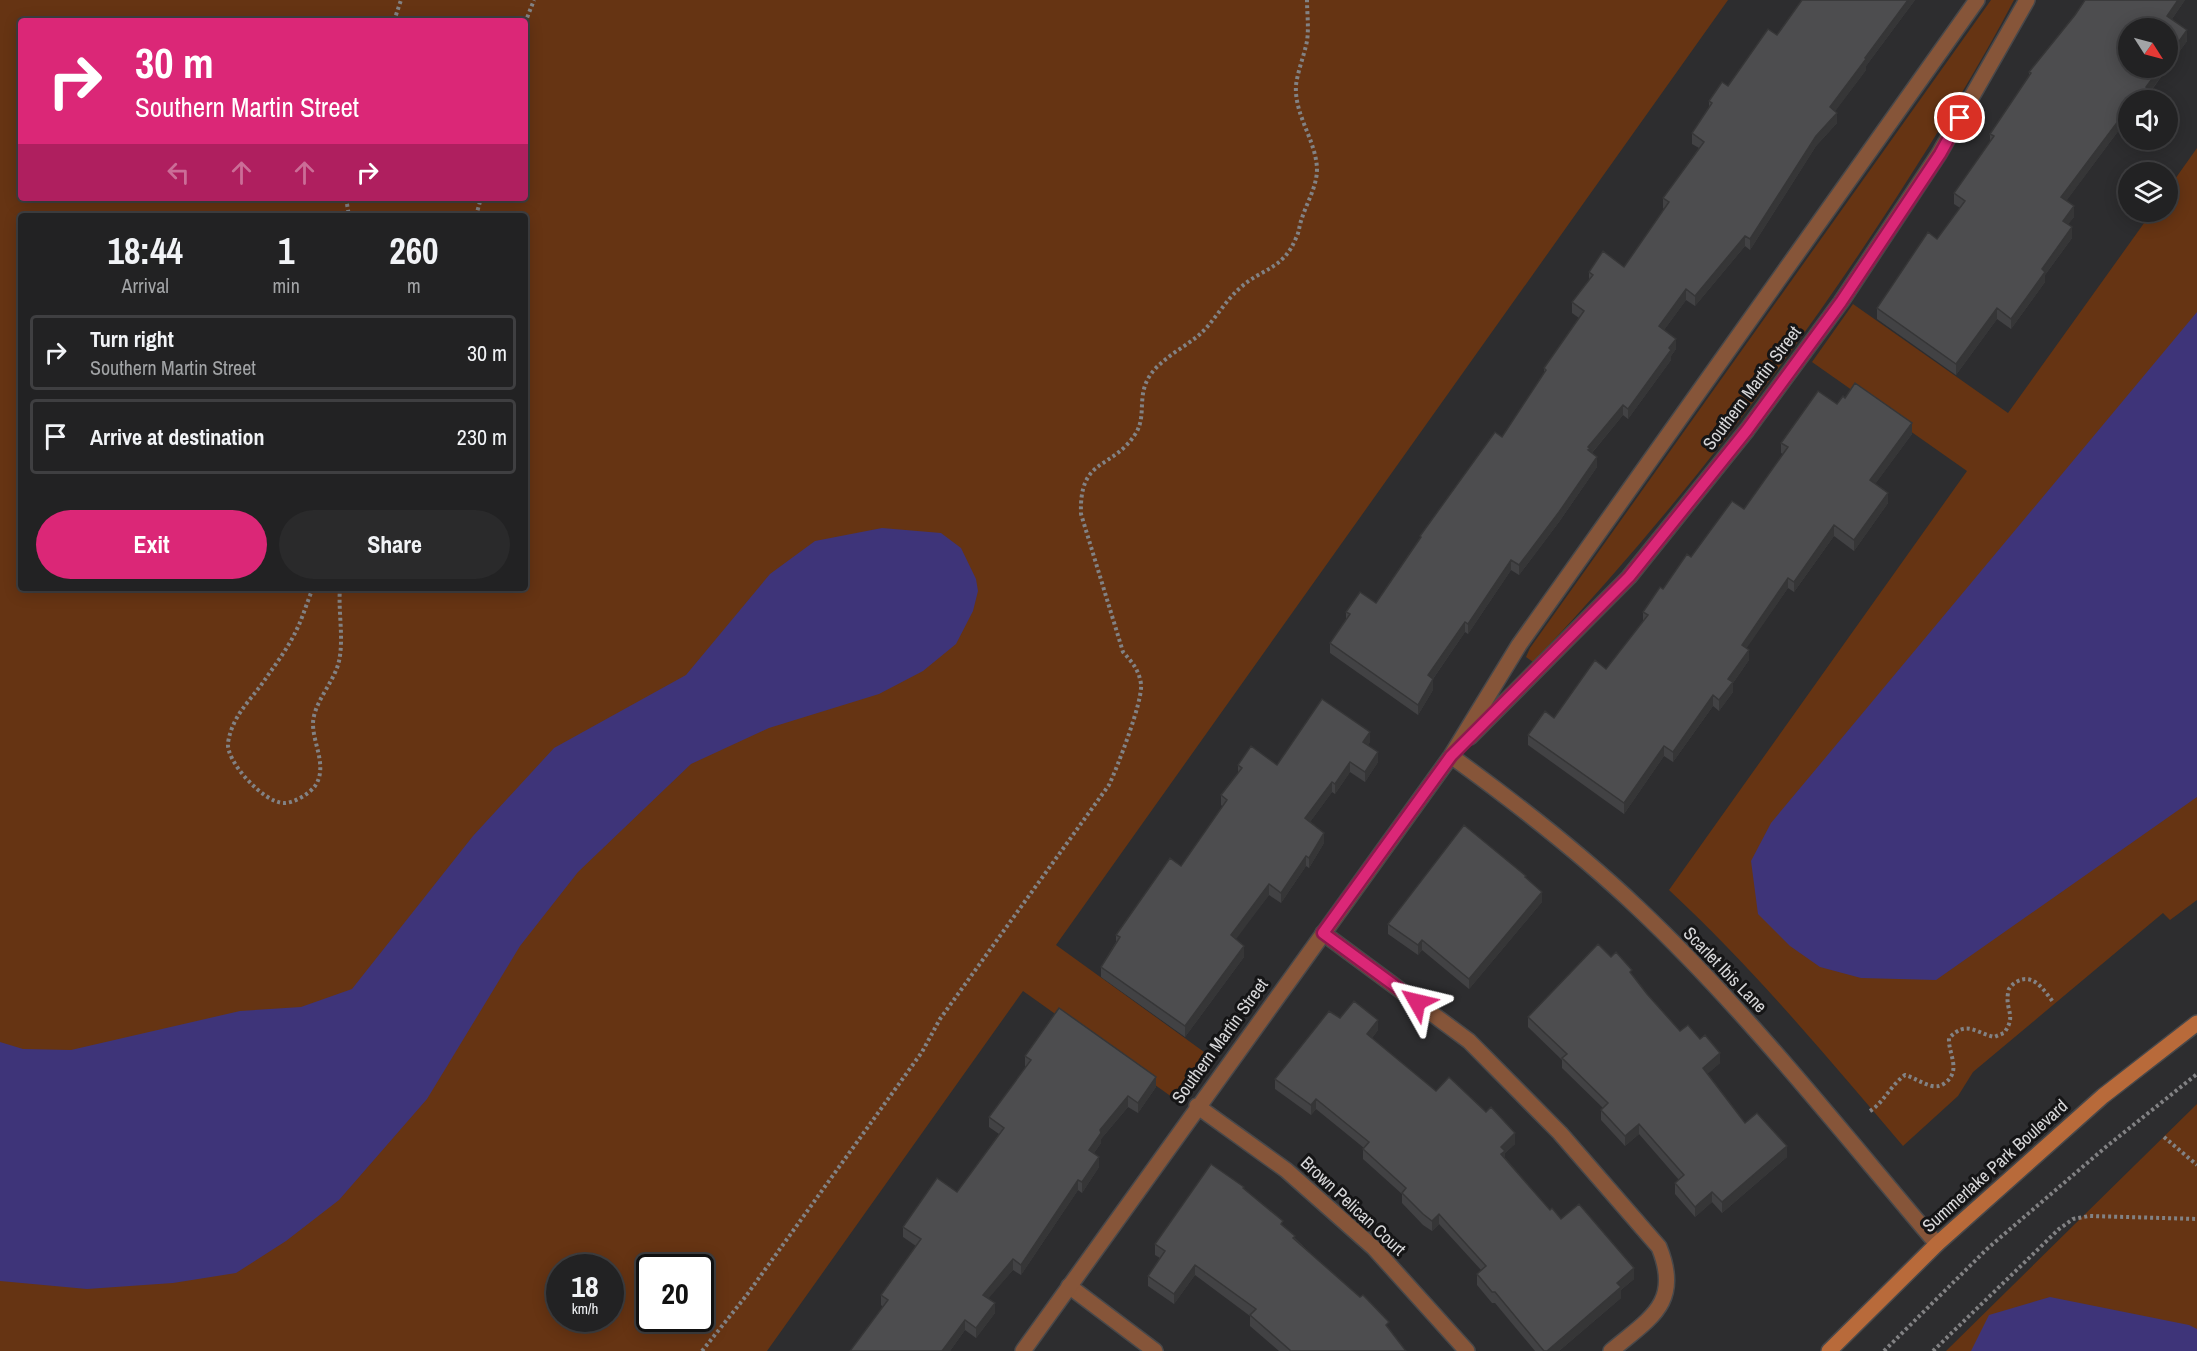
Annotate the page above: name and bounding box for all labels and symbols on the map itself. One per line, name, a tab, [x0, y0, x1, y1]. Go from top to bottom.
north arrow	[2118, 18, 2178, 78]
pin	[1934, 92, 1985, 143]
street label: Southern Martin Street	[1697, 321, 1807, 455]
street label: Scarlet Ibis Lane	[1678, 921, 1773, 1018]
position arrow	[1385, 970, 1449, 1034]
street label: Southern Martin Street	[1166, 973, 1274, 1108]
street label: Summerlake Park Boulevard	[1916, 1093, 2073, 1238]
street label: Brown Pelican Court	[1295, 1150, 1411, 1261]
speed limit sign: 20	[636, 1254, 714, 1332]

